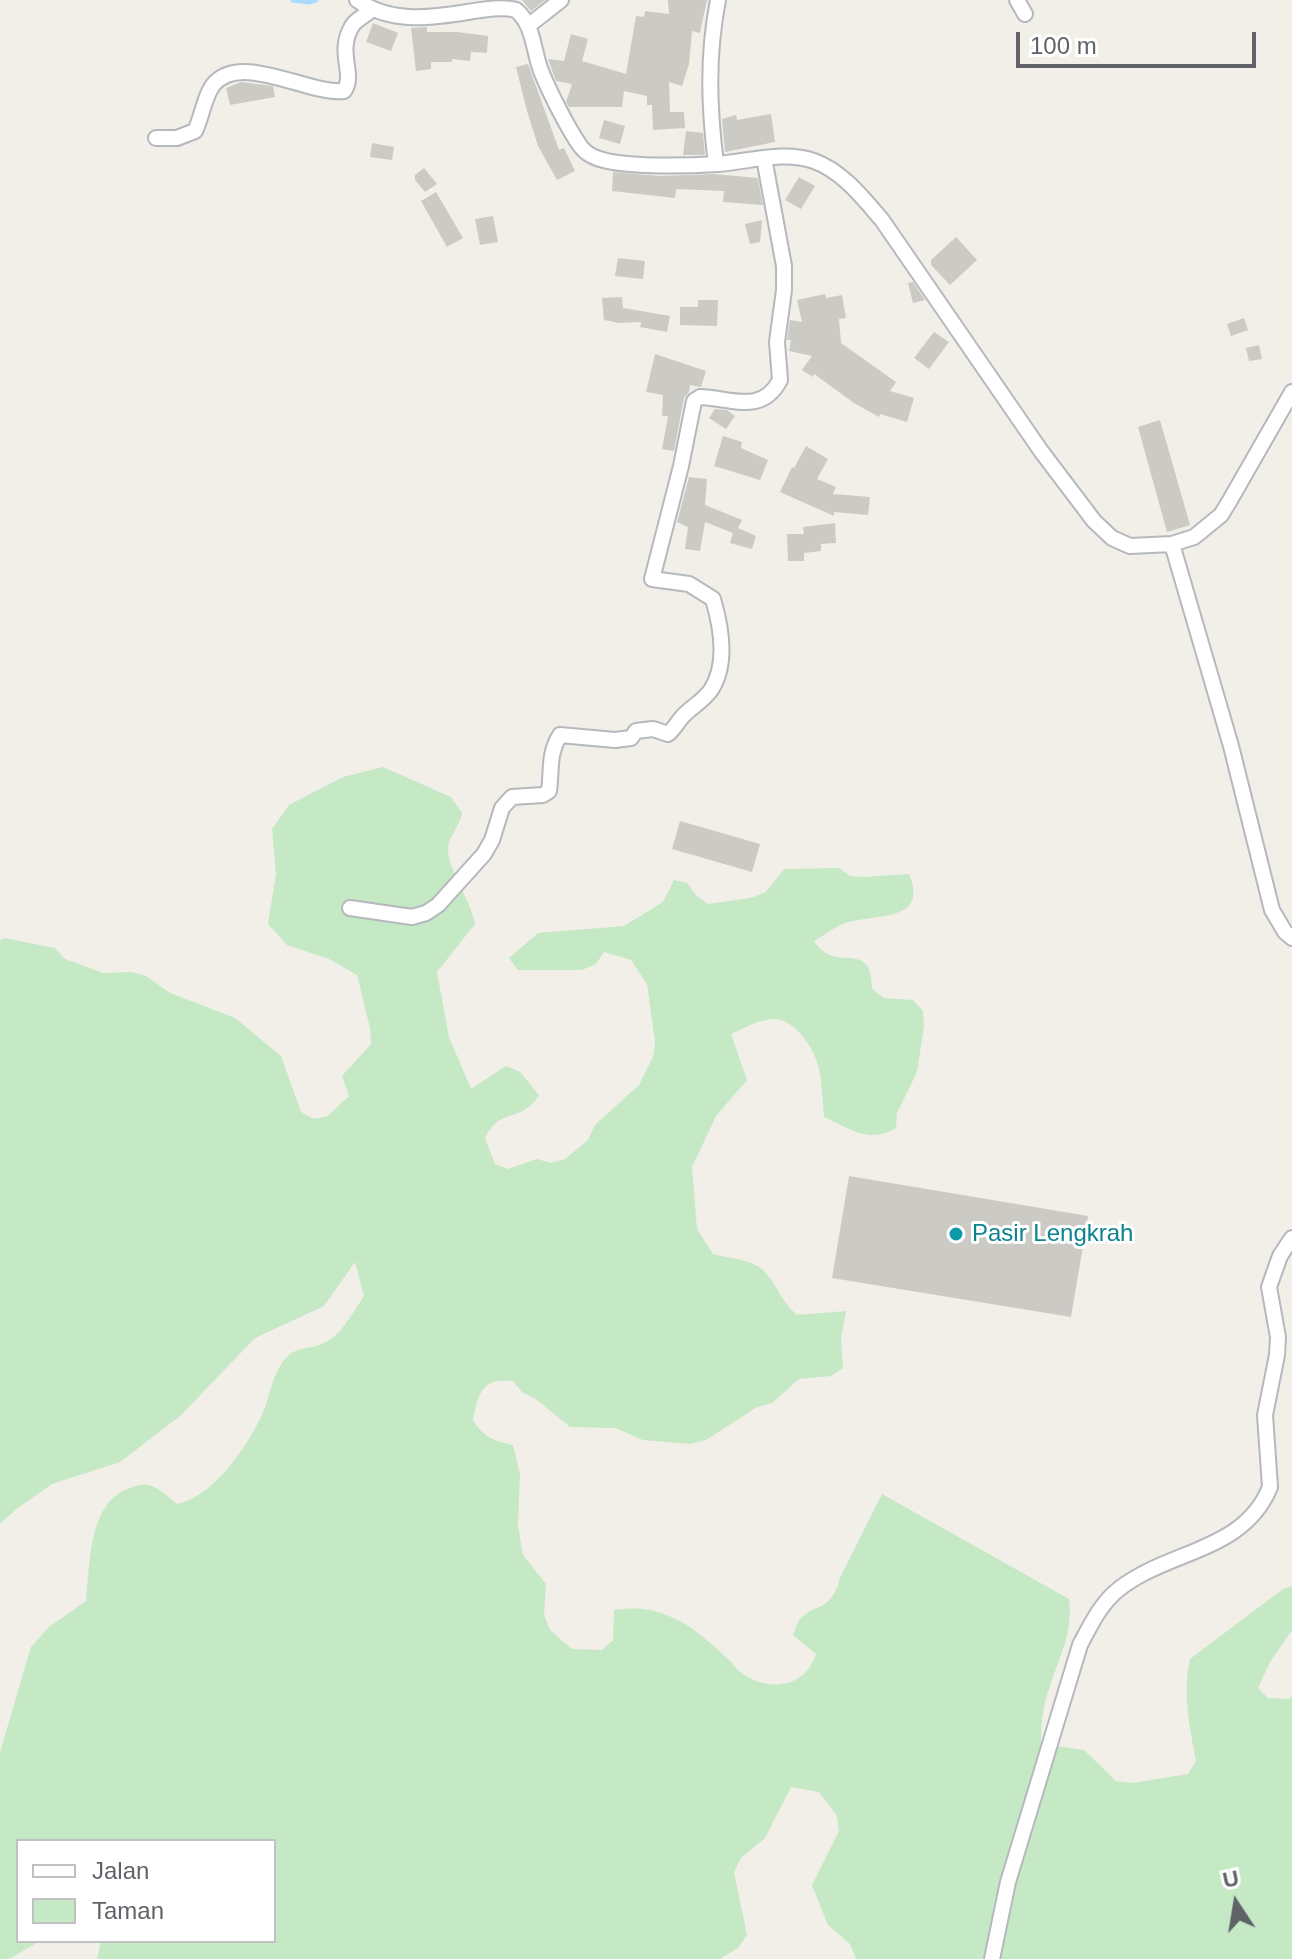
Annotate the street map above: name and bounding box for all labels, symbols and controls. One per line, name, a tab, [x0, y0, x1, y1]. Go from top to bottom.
scale bar	[1020, 16, 1260, 66]
text: 100 m	[1030, 32, 1097, 59]
place label: Pasir Lengkrah	[972, 1220, 1133, 1248]
marker: Pasir Lengkrah	[947, 1225, 965, 1243]
legend	[16, 1839, 276, 1943]
text: Jalan	[92, 1857, 149, 1884]
north arrow	[1196, 1863, 1276, 1943]
text: U	[1221, 1865, 1241, 1893]
text: Taman	[92, 1897, 164, 1924]

